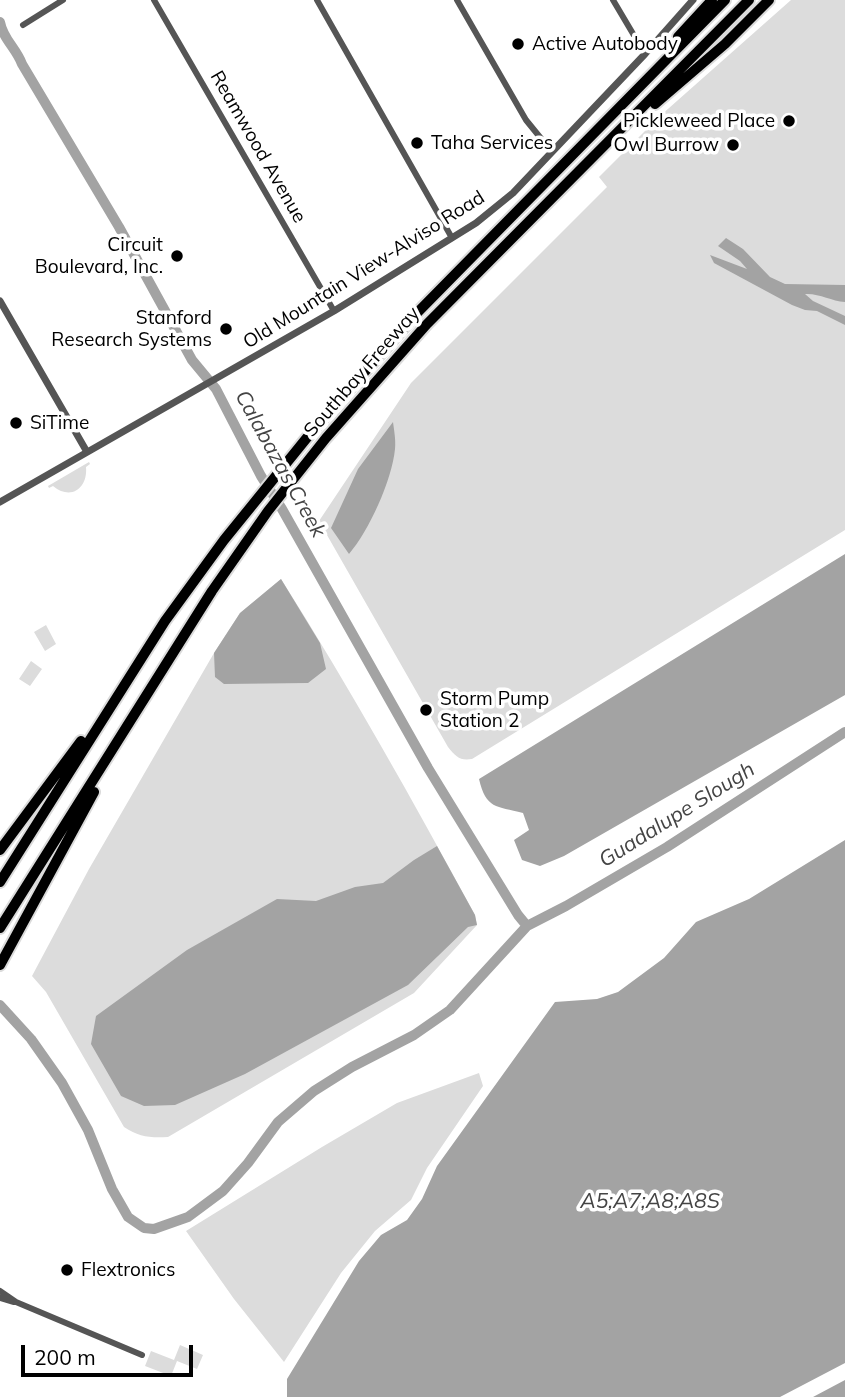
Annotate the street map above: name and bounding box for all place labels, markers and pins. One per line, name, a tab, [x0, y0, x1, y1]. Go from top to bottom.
place label: Active Autobody	[532, 33, 678, 55]
marker: Active Autobody	[510, 36, 526, 52]
place label: Pickleweed Place	[623, 110, 775, 132]
marker: Pickleweed Place	[781, 113, 797, 129]
place label: Taha Services	[431, 132, 553, 154]
place label: Owl Burrow	[614, 134, 719, 156]
marker: Taha Services	[409, 135, 425, 151]
marker: Owl Burrow	[725, 137, 741, 153]
place label: Circuit Boulevard, Inc.	[35, 234, 163, 278]
marker: Circuit Boulevard, Inc.	[169, 248, 185, 264]
place label: Stanford Research Systems	[51, 307, 212, 351]
marker: Stanford Research Systems	[218, 321, 234, 337]
place label: SiTime	[30, 412, 89, 434]
marker: SiTime	[8, 415, 24, 431]
place label: Storm Pump Station 2	[440, 688, 549, 732]
marker: Storm Pump Station 2	[418, 702, 434, 718]
place label: Flextronics	[81, 1259, 175, 1281]
marker: Flextronics	[59, 1262, 75, 1278]

